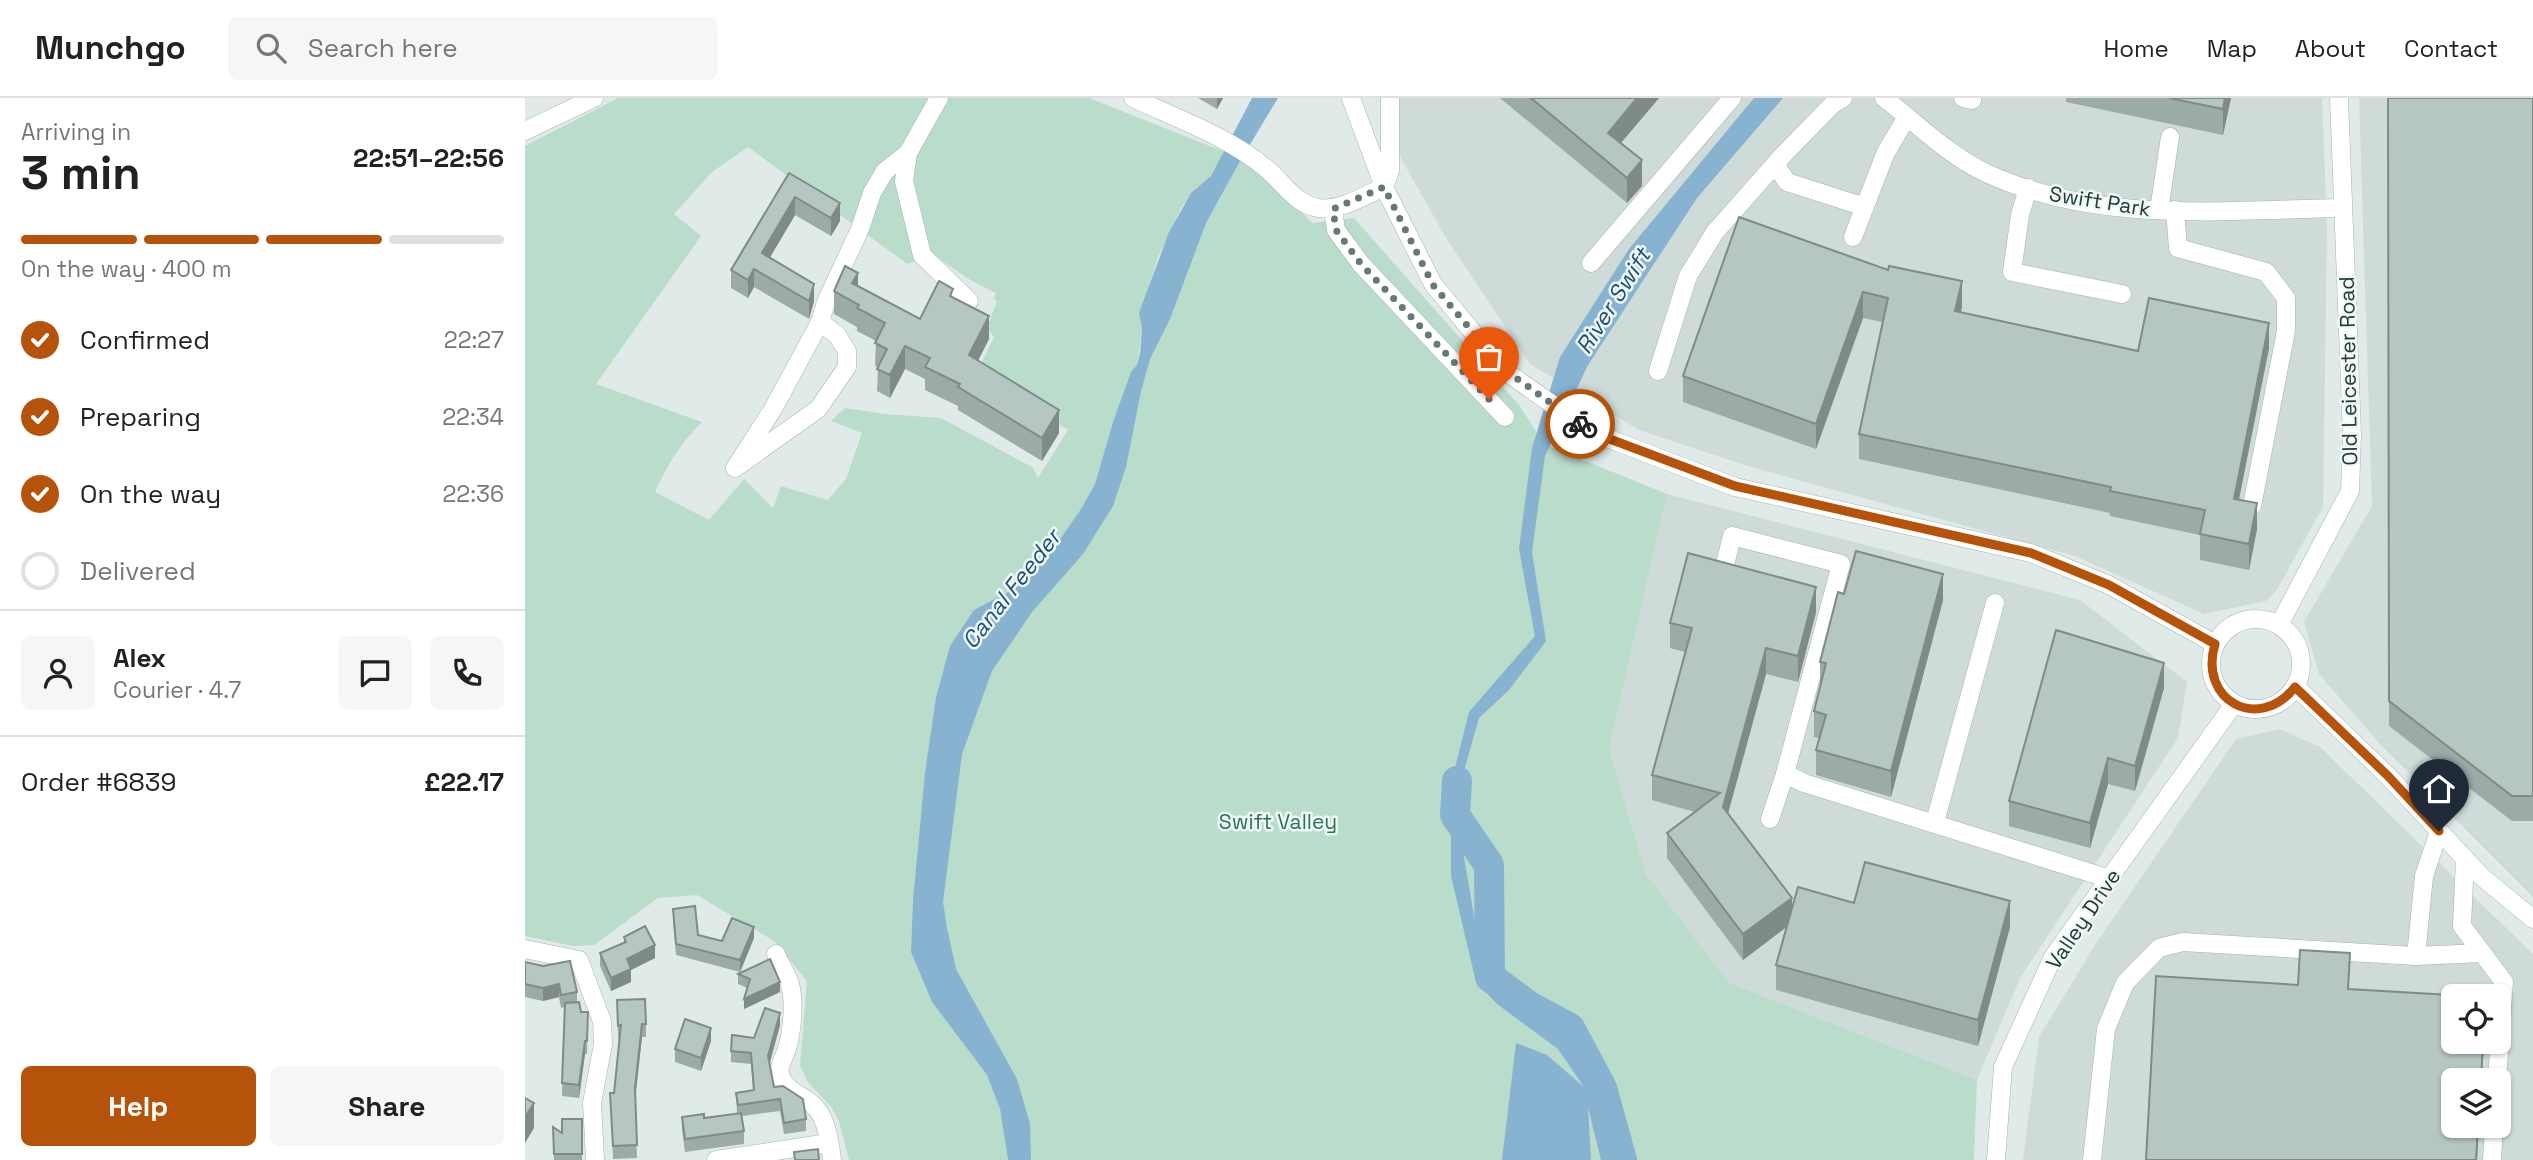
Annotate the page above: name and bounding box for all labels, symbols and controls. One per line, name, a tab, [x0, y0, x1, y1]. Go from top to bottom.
search box	[228, 17, 718, 80]
text: Munchgo	[35, 27, 186, 69]
icon: search	[252, 29, 290, 67]
text: Search here	[308, 31, 458, 65]
text: Home	[2103, 33, 2169, 64]
text: Map	[2207, 33, 2257, 64]
text: About	[2295, 33, 2366, 64]
text: Contact	[2404, 33, 2498, 64]
text: Arriving in	[21, 117, 131, 147]
text: 22:51–22:56	[353, 141, 504, 175]
text: 3 min	[21, 144, 141, 202]
street label: Swift Park	[2047, 180, 2153, 222]
water label: River Swift	[1569, 241, 1658, 359]
text: On the way · 400 m	[21, 254, 232, 284]
street label: Old Leicester Road	[2333, 276, 2363, 466]
icon: check	[21, 321, 59, 359]
text: Confirmed	[80, 323, 210, 357]
text: 22:27	[444, 325, 504, 355]
pin	[1459, 327, 1519, 399]
icon: bag	[1470, 338, 1508, 376]
courier	[1545, 389, 1615, 459]
icon: check	[21, 398, 59, 436]
text: Preparing	[80, 400, 201, 434]
text: 22:34	[442, 402, 504, 432]
icon: bike	[1561, 405, 1599, 443]
icon: check	[21, 475, 59, 513]
text: On the way	[80, 477, 221, 511]
text: 22:36	[442, 479, 504, 509]
water label: Canal Feeder	[955, 521, 1068, 655]
text: Delivered	[80, 554, 196, 588]
button: person	[21, 636, 95, 710]
button: chat	[338, 636, 412, 710]
button: phone	[430, 636, 504, 710]
text: Alex	[113, 641, 166, 675]
text: Courier · 4.7	[113, 675, 241, 705]
pin	[2409, 759, 2469, 831]
text: Order #6839	[21, 765, 176, 799]
text: £22.17	[424, 765, 504, 799]
icon: home	[2420, 770, 2458, 808]
park label: Swift Valley	[1219, 808, 1337, 835]
street label: Valley Drive	[2039, 864, 2127, 974]
map controls	[2441, 984, 2511, 1138]
button: locate	[2441, 984, 2511, 1054]
button: Help	[21, 1066, 256, 1146]
button: Share	[270, 1066, 504, 1146]
button: layers	[2441, 1068, 2511, 1138]

